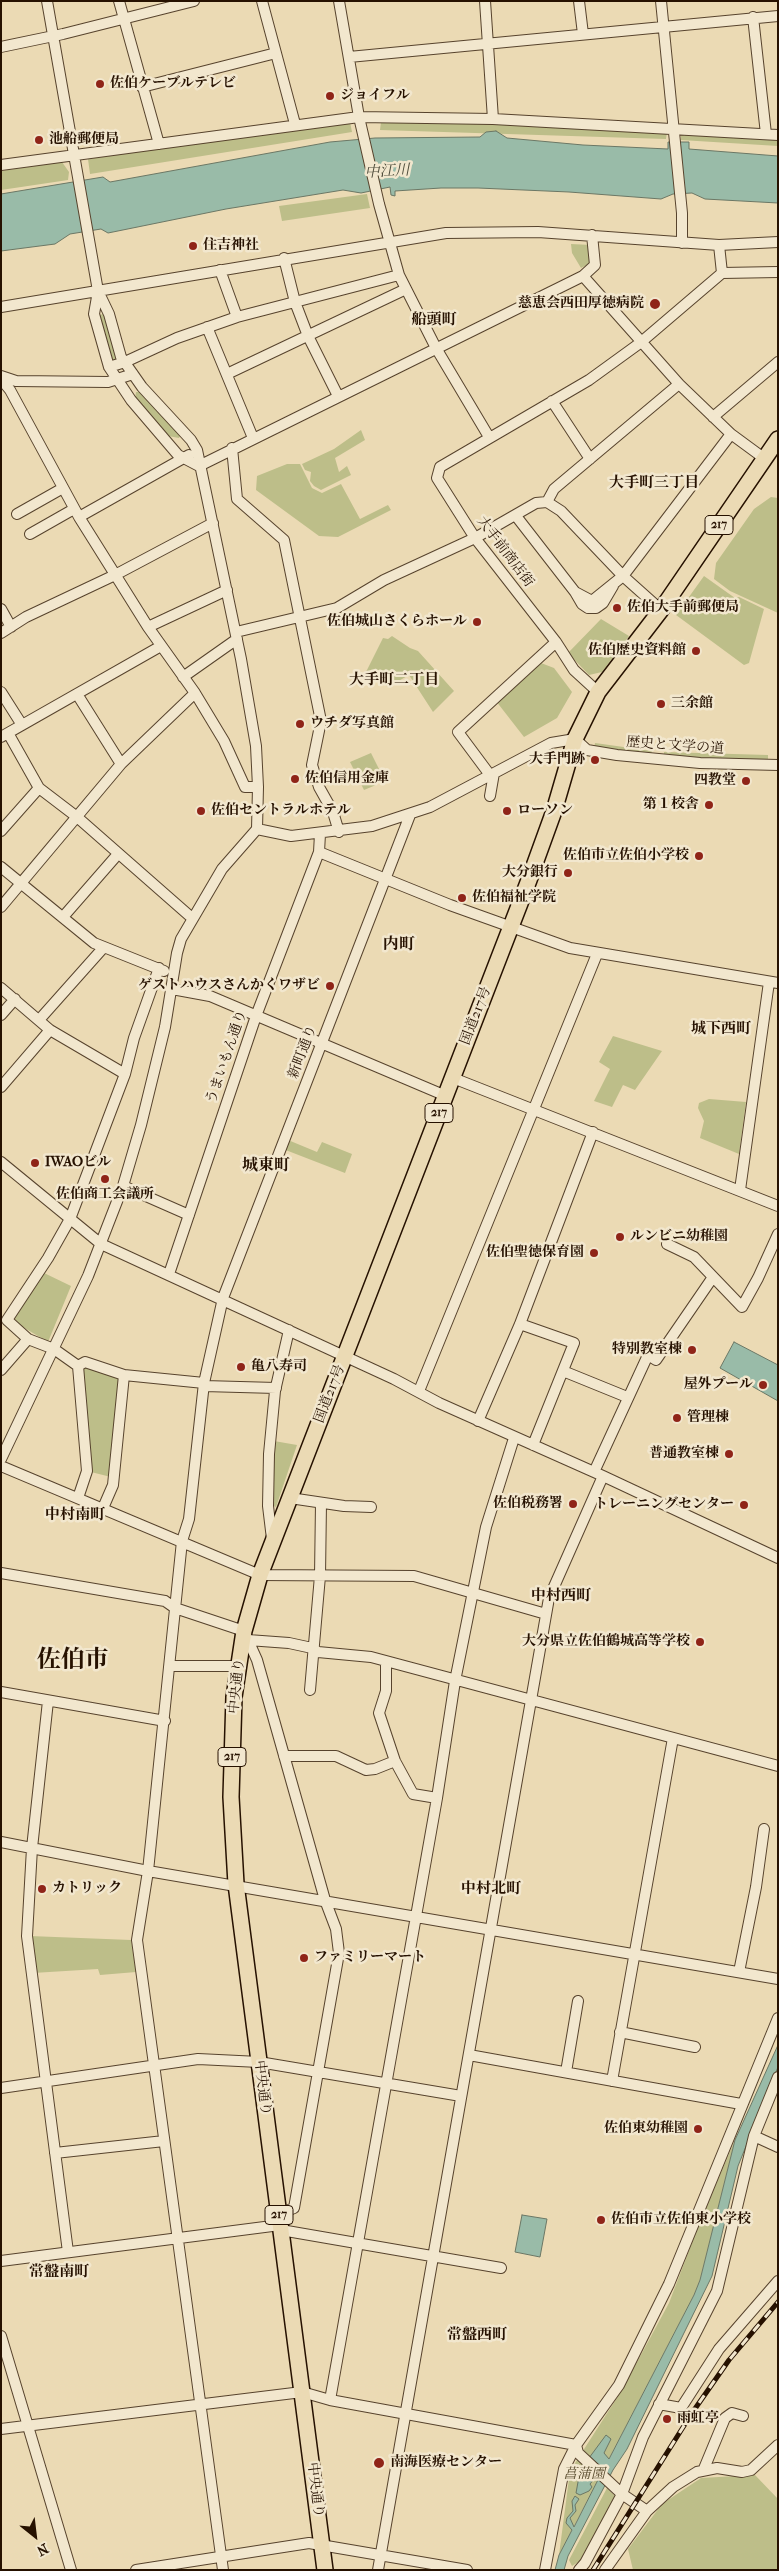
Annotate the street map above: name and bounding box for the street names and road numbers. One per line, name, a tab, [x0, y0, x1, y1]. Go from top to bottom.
street label: 大手前商店街	[473, 513, 537, 591]
road number: 217	[705, 516, 733, 534]
street label: 歴史と文学の道	[626, 734, 724, 758]
street label: 国道217号	[457, 985, 495, 1047]
street label: うまいもん通り	[203, 1008, 251, 1106]
street label: 新町通り	[285, 1023, 321, 1081]
road number: 217	[425, 1104, 453, 1122]
street label: 国道217号	[311, 1363, 349, 1425]
street label: 中央通り	[226, 1657, 248, 1715]
road number: 217	[218, 1748, 246, 1766]
street label: 中央通り	[250, 2059, 274, 2117]
road number: 217	[265, 2206, 293, 2224]
street label: 中央通り	[303, 2461, 327, 2519]

